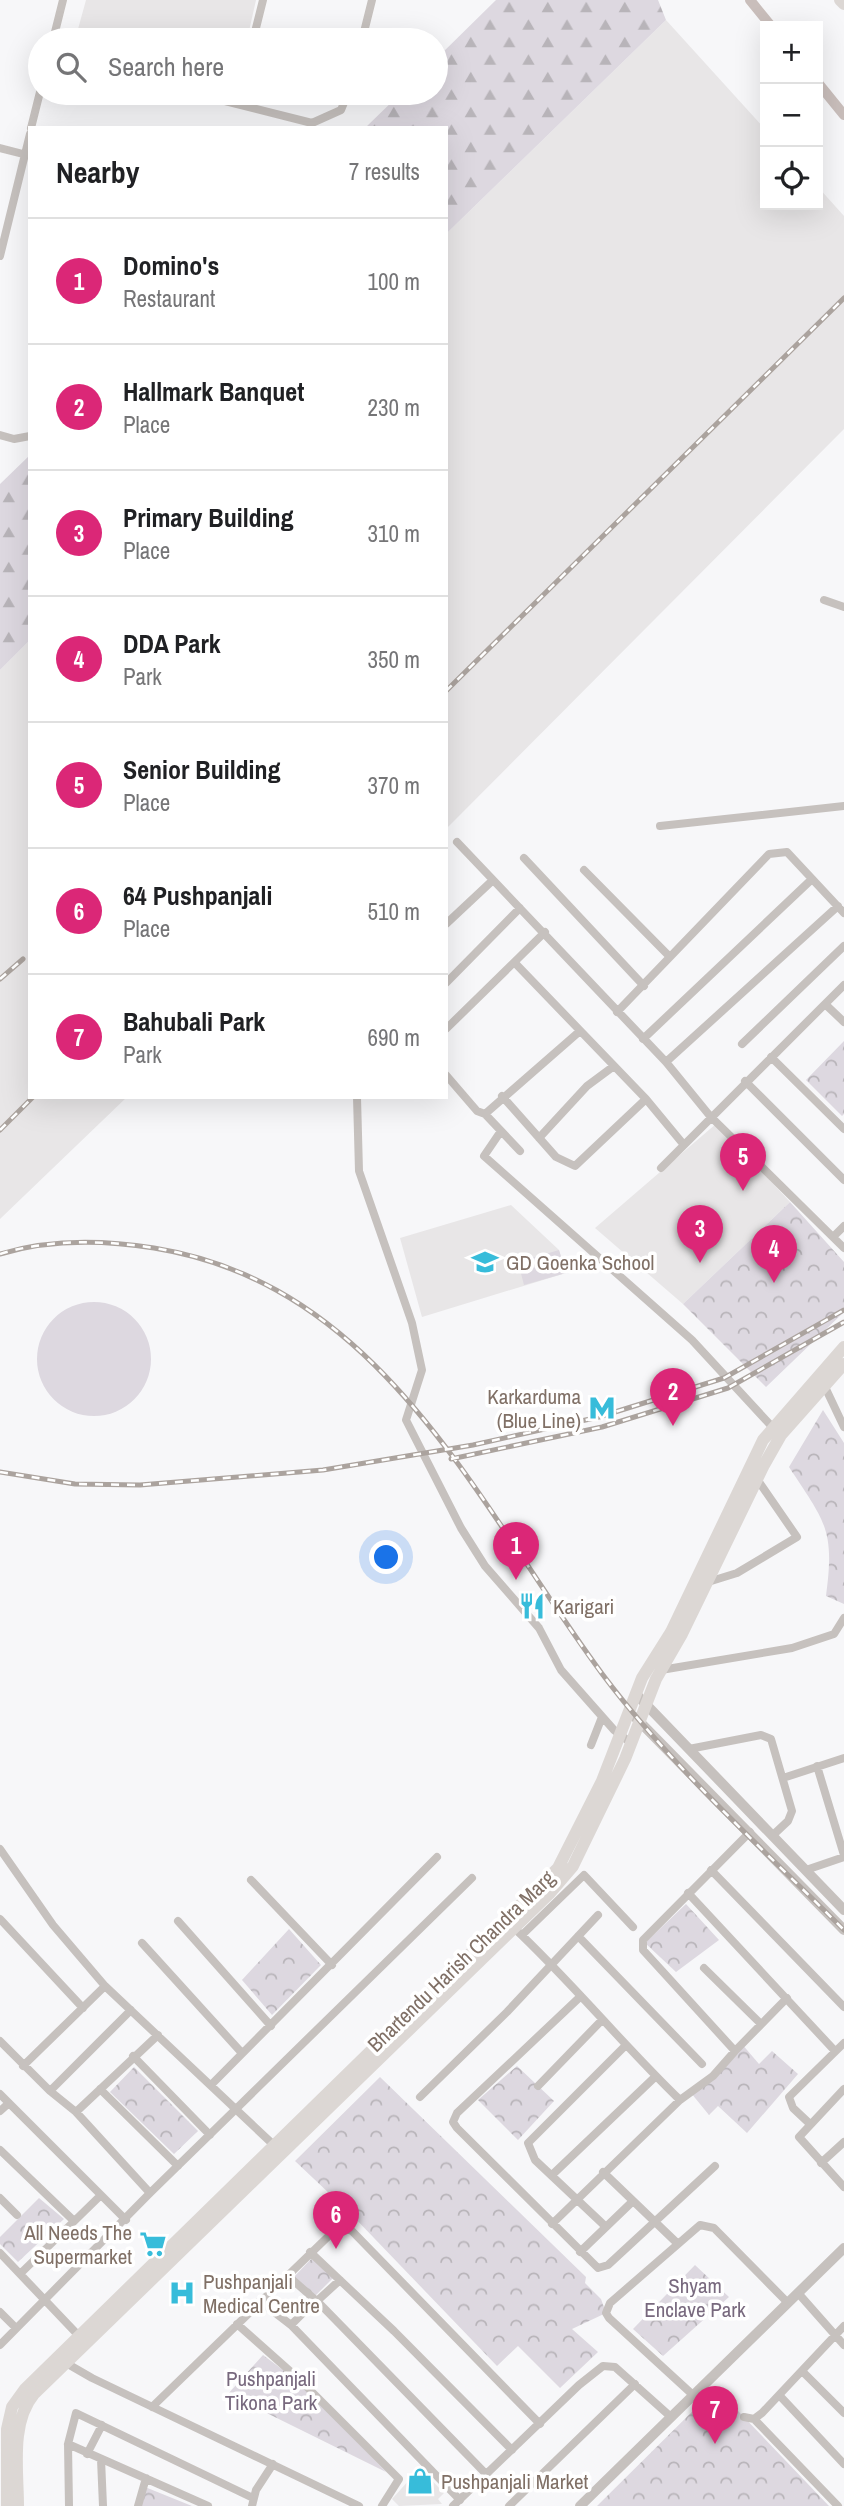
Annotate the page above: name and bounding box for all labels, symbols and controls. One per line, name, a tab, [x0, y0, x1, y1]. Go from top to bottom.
map controls	[760, 21, 823, 210]
button: +	[760, 21, 823, 84]
search box	[28, 28, 448, 105]
icon: search	[52, 48, 90, 86]
text: Search here	[108, 49, 224, 84]
button: −	[760, 84, 823, 147]
button: locate	[760, 147, 823, 210]
text: Nearby	[56, 152, 139, 192]
text: 7 results	[349, 156, 420, 187]
text: Domino's	[123, 248, 219, 283]
text: 1	[74, 266, 84, 297]
text: 100 m	[368, 266, 420, 297]
text: Restaurant	[123, 283, 215, 314]
text: Hallmark Banquet	[123, 374, 304, 409]
text: 2	[74, 392, 84, 423]
text: 230 m	[368, 392, 420, 423]
text: Place	[123, 409, 170, 440]
text: Primary Building	[123, 500, 294, 535]
text: 3	[74, 518, 84, 549]
text: 310 m	[368, 518, 420, 549]
text: Place	[123, 535, 170, 566]
text: DDA Park	[123, 626, 221, 661]
text: 4	[74, 644, 84, 675]
text: 350 m	[368, 644, 420, 675]
text: Park	[123, 661, 162, 692]
text: Senior Building	[123, 752, 281, 787]
text: 5	[74, 770, 84, 801]
text: 370 m	[368, 770, 420, 801]
text: Place	[123, 787, 170, 818]
text: 64 Pushpanjali	[123, 878, 272, 913]
text: 6	[74, 896, 84, 927]
text: 510 m	[368, 896, 420, 927]
text: Place	[123, 913, 170, 944]
text: Bahubali Park	[123, 1004, 265, 1039]
text: 7	[74, 1022, 84, 1053]
text: 690 m	[368, 1022, 420, 1053]
text: Park	[123, 1039, 162, 1070]
pin: 5	[720, 1133, 766, 1191]
pin: 3	[677, 1205, 723, 1263]
pin: 4	[751, 1225, 797, 1283]
school or university icon: GD Goenka School	[470, 1247, 500, 1277]
place label: GD Goenka School	[506, 1248, 654, 1277]
pin: 2	[650, 1368, 696, 1426]
place label: Karkarduma (Blue Line)	[487, 1382, 581, 1435]
metro station icon: Karkarduma (Blue Line)	[587, 1393, 617, 1423]
pin: 1	[493, 1522, 539, 1580]
your location	[369, 1540, 403, 1574]
restaurant icon: Karigari	[517, 1591, 547, 1621]
place label: Karigari	[553, 1592, 614, 1621]
street label: Bhartendu Harish Chandra Marg	[361, 1864, 561, 2058]
pin: 6	[313, 2191, 359, 2249]
place label: All Needs The Supermarket	[23, 2218, 132, 2271]
supermarket icon: All Needs The Supermarket	[138, 2229, 168, 2259]
place label: Pushpanjali Medical Centre	[203, 2267, 320, 2320]
park label: Shyam Enclave Park	[644, 2271, 746, 2324]
hospital icon: Pushpanjali Medical Centre	[167, 2278, 197, 2308]
park label: Pushpanjali Tikona Park	[225, 2364, 318, 2417]
pin: 7	[692, 2386, 738, 2444]
shop icon: Pushpanjali Market	[405, 2466, 435, 2496]
place label: Pushpanjali Market	[441, 2467, 589, 2496]

